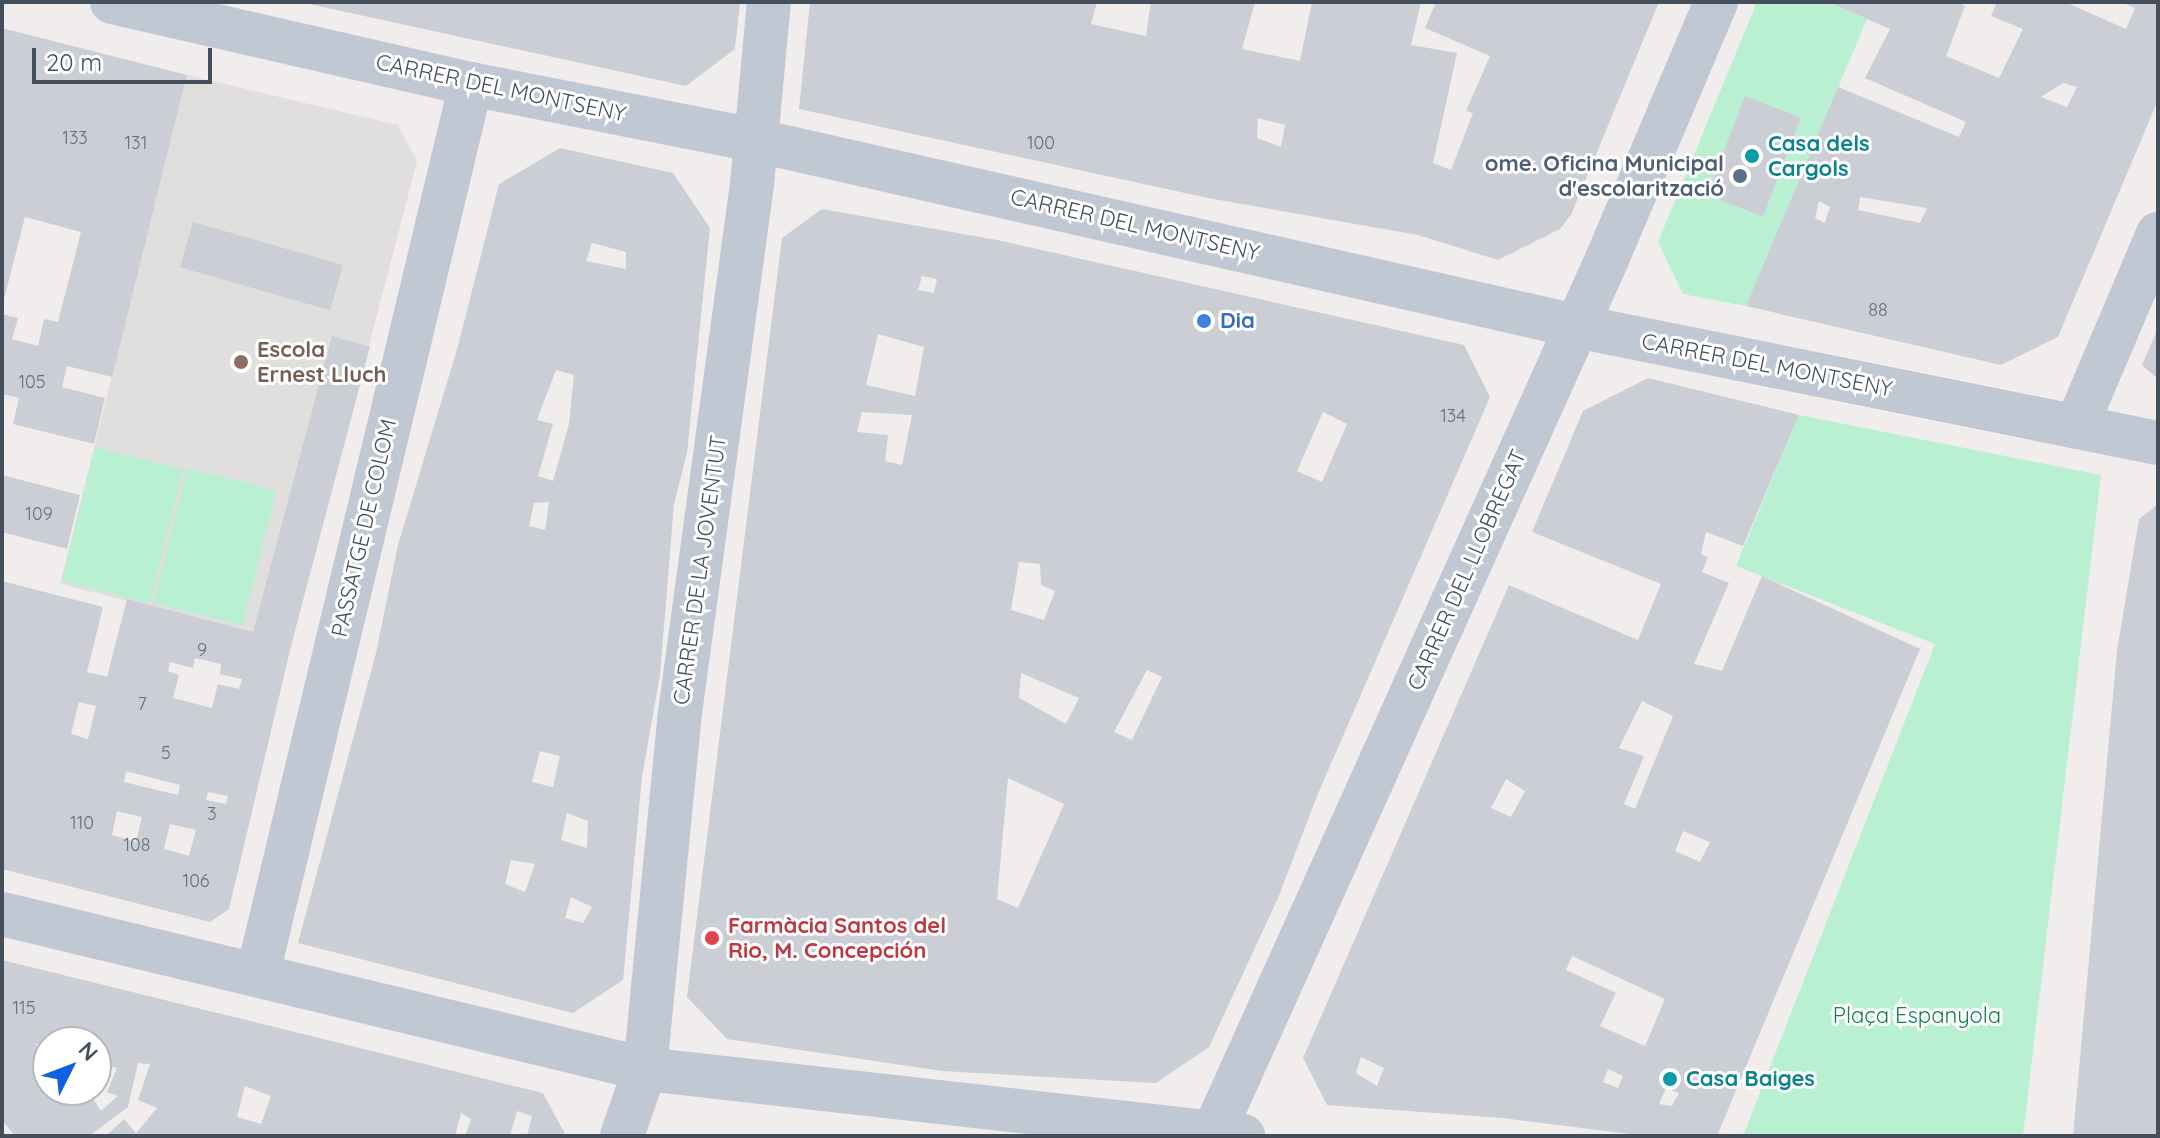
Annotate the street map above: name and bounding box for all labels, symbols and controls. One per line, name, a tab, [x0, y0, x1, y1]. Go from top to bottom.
scale bar	[36, 32, 216, 82]
text: 20 m	[46, 47, 102, 77]
street label: CARRER DEL MONTSENY	[374, 49, 628, 127]
house number: 133	[62, 127, 88, 149]
place label: Casa dels Cargols	[1768, 130, 1870, 182]
house number: 131	[125, 132, 147, 154]
house number: 100	[1027, 132, 1055, 154]
marker: Casa dels Cargols	[1743, 147, 1761, 165]
place label: ome. Oficina Municipal d'escolarització	[1485, 150, 1724, 202]
marker: ome. Oficina Municipal d'escolarització	[1731, 167, 1749, 185]
street label: CARRER DEL MONTSENY	[1008, 183, 1262, 267]
house number: 88	[1868, 299, 1888, 321]
place label: Dia	[1220, 308, 1255, 334]
marker: Dia	[1195, 312, 1213, 330]
street label: CARRER DEL MONTSENY	[1639, 328, 1895, 402]
place label: Escola Ernest Lluch	[257, 336, 386, 388]
marker: Escola Ernest Lluch	[232, 353, 250, 371]
house number: 105	[18, 371, 46, 393]
house number: 134	[1440, 405, 1466, 427]
street label: PASSATGE DE COLOM	[326, 416, 402, 640]
street label: CARRER DE LA JOVENTUT	[668, 433, 732, 707]
street label: CARRER DEL LLOBREGAT	[1402, 446, 1532, 694]
house number: 109	[25, 503, 53, 525]
house number: 9	[197, 639, 207, 661]
house number: 7	[137, 693, 147, 715]
house number: 5	[161, 742, 171, 764]
house number: 3	[207, 803, 217, 825]
house number: 110	[70, 812, 94, 834]
house number: 108	[123, 834, 151, 856]
house number: 106	[182, 870, 210, 892]
place label: Farmàcia Santos del Rio, M. Concepción	[728, 912, 946, 964]
marker: Farmàcia Santos del Rio, M. Concepción	[703, 929, 721, 947]
house number: 115	[12, 997, 36, 1019]
park label: Plaça Espanyola	[1833, 1003, 2001, 1029]
north arrow	[32, 1026, 112, 1106]
text: N	[73, 1036, 104, 1067]
place label: Casa Baiges	[1686, 1066, 1815, 1092]
marker: Casa Baiges	[1661, 1070, 1679, 1088]

